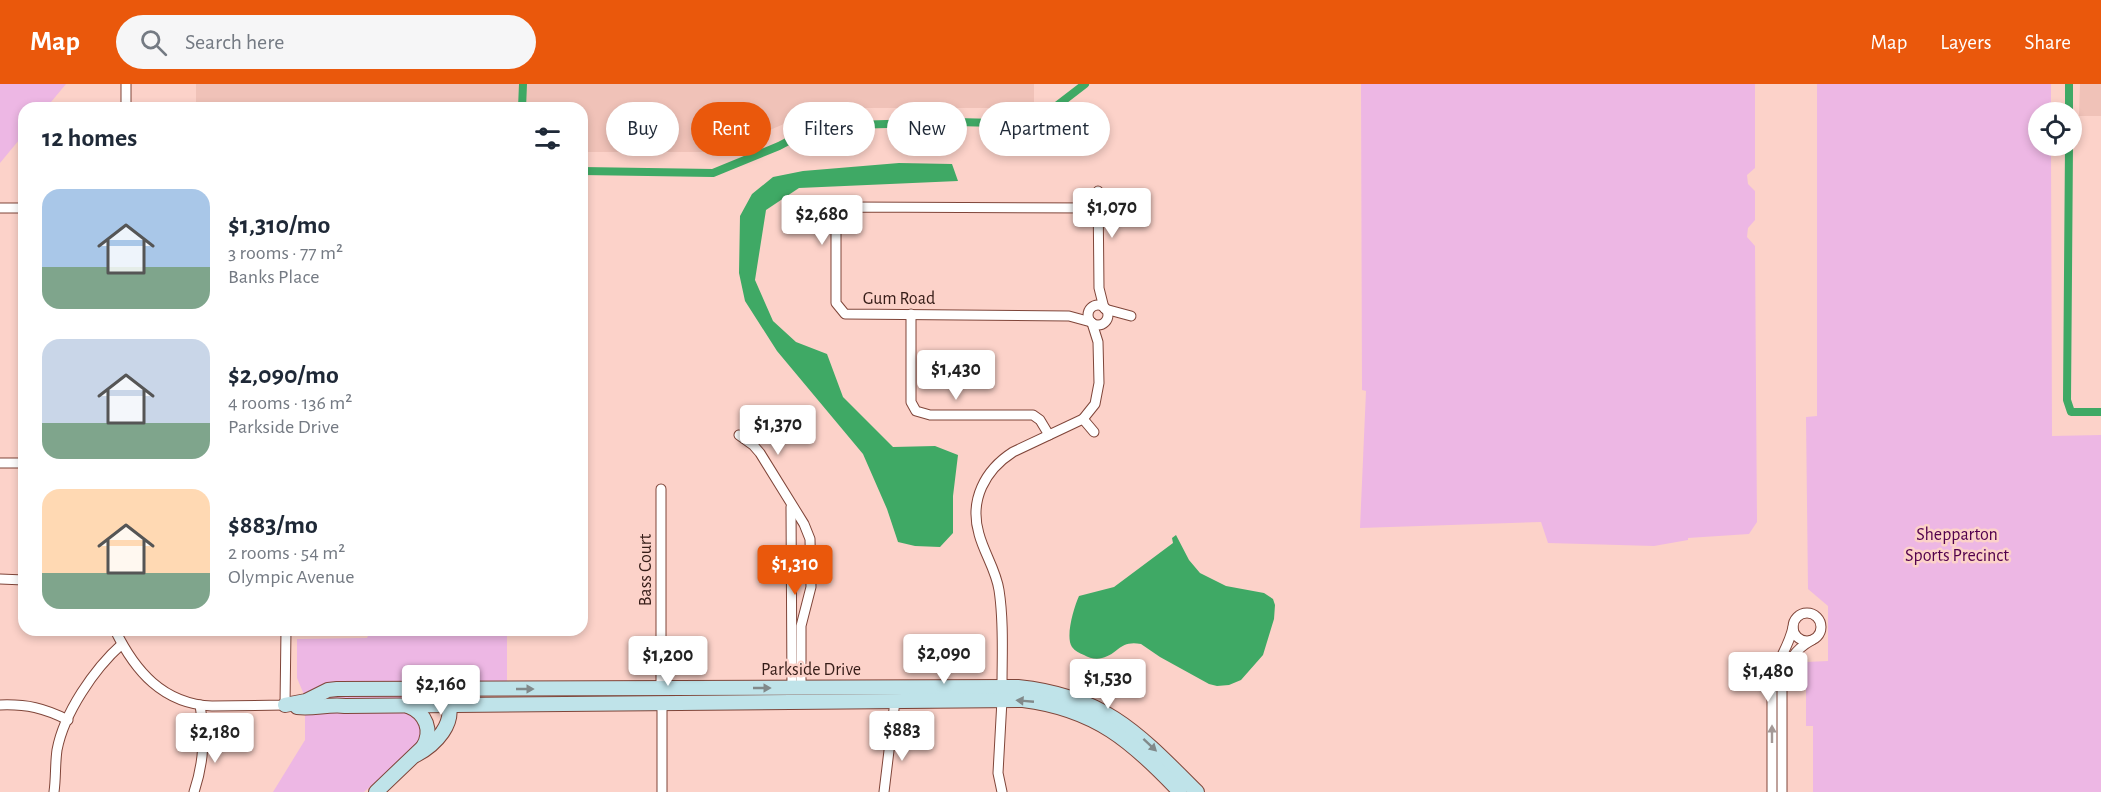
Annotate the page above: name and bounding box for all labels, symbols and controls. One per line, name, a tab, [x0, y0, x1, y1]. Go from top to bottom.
search box	[116, 15, 536, 69]
icon: search	[137, 26, 170, 59]
text: Map	[30, 28, 80, 56]
text: Search here	[185, 31, 284, 53]
text: Map	[1871, 32, 1907, 53]
text: Layers	[1940, 32, 1991, 53]
text: Share	[2024, 32, 2071, 53]
chip: Buy	[606, 102, 679, 156]
chip: Rent	[691, 102, 771, 156]
chip: Filters	[783, 102, 875, 156]
chip: New	[887, 102, 967, 156]
chip: Apartment	[979, 102, 1110, 156]
map controls	[2028, 102, 2082, 156]
button: locate	[2028, 102, 2082, 156]
icon: filters	[531, 122, 564, 155]
text: 12 homes	[42, 125, 137, 151]
pin: $1,070	[1063, 188, 1161, 239]
pin: $2,680	[773, 195, 871, 246]
text: $1,070	[1087, 197, 1137, 217]
text: $2,680	[796, 204, 848, 224]
text: $1,310/mo	[228, 212, 330, 238]
icon: home	[90, 213, 162, 285]
text: 3 rooms · 77 m²	[228, 243, 343, 263]
text: Banks Place	[228, 267, 319, 287]
street label: Gum Road	[863, 290, 935, 308]
pin: $1,430	[907, 350, 1005, 401]
text: $1,430	[931, 359, 981, 379]
text: $2,090/mo	[228, 362, 339, 388]
icon: home	[90, 363, 162, 435]
text: 4 rooms · 136 m²	[228, 393, 352, 413]
pin: $1,370	[729, 405, 827, 456]
text: $1,370	[754, 414, 802, 434]
text: Parkside Drive	[228, 417, 339, 437]
text: $883/mo	[228, 512, 318, 538]
icon: home	[90, 513, 162, 585]
park label: Shepparton Sports Precinct	[1905, 526, 2009, 565]
street label: Bass Court	[637, 533, 655, 606]
text: 2 rooms · 54 m²	[228, 543, 345, 563]
pin: $1,310	[746, 545, 844, 596]
text: $1,310	[771, 554, 819, 574]
text: Olympic Avenue	[228, 567, 354, 587]
pin: $2,090	[895, 634, 993, 685]
pin: $1,200	[619, 636, 717, 687]
text: $2,090	[917, 643, 971, 663]
text: $1,200	[642, 645, 694, 665]
pin: $1,480	[1719, 652, 1817, 703]
pin: $1,530	[1059, 659, 1157, 710]
street label: Parkside Drive	[761, 661, 861, 679]
text: $1,480	[1742, 661, 1794, 681]
pin: $2,160	[392, 665, 490, 716]
text: $1,530	[1084, 668, 1132, 688]
text: $2,160	[416, 674, 466, 694]
one-way arrow	[752, 683, 771, 692]
one-way arrow	[515, 684, 534, 693]
one-way arrow	[1016, 696, 1035, 706]
pin: $883	[866, 711, 938, 762]
pin: $2,180	[166, 713, 264, 764]
text: $883	[883, 720, 921, 740]
text: $2,180	[190, 722, 240, 742]
one-way arrow	[1767, 724, 1777, 743]
one-way arrow	[1143, 738, 1157, 752]

